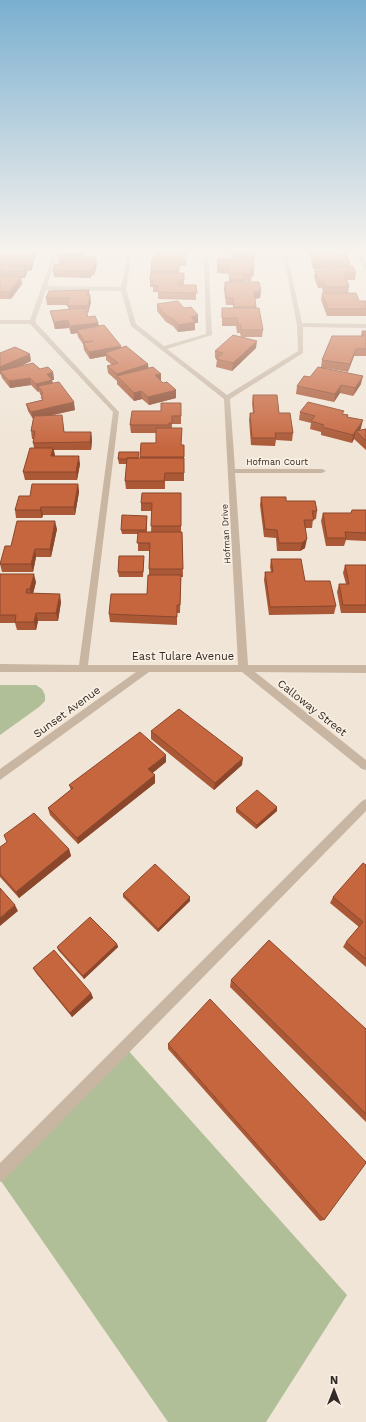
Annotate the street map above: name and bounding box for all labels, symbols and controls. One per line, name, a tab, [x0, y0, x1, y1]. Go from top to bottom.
street label: Hofman Court	[246, 457, 308, 467]
street label: Hofman Drive	[219, 504, 233, 564]
street label: East Tulare Avenue	[132, 650, 234, 663]
street label: Calloway Street	[275, 677, 349, 739]
street label: Sunset Avenue	[31, 683, 103, 741]
north arrow	[314, 1370, 354, 1410]
text: N	[330, 1374, 338, 1387]

